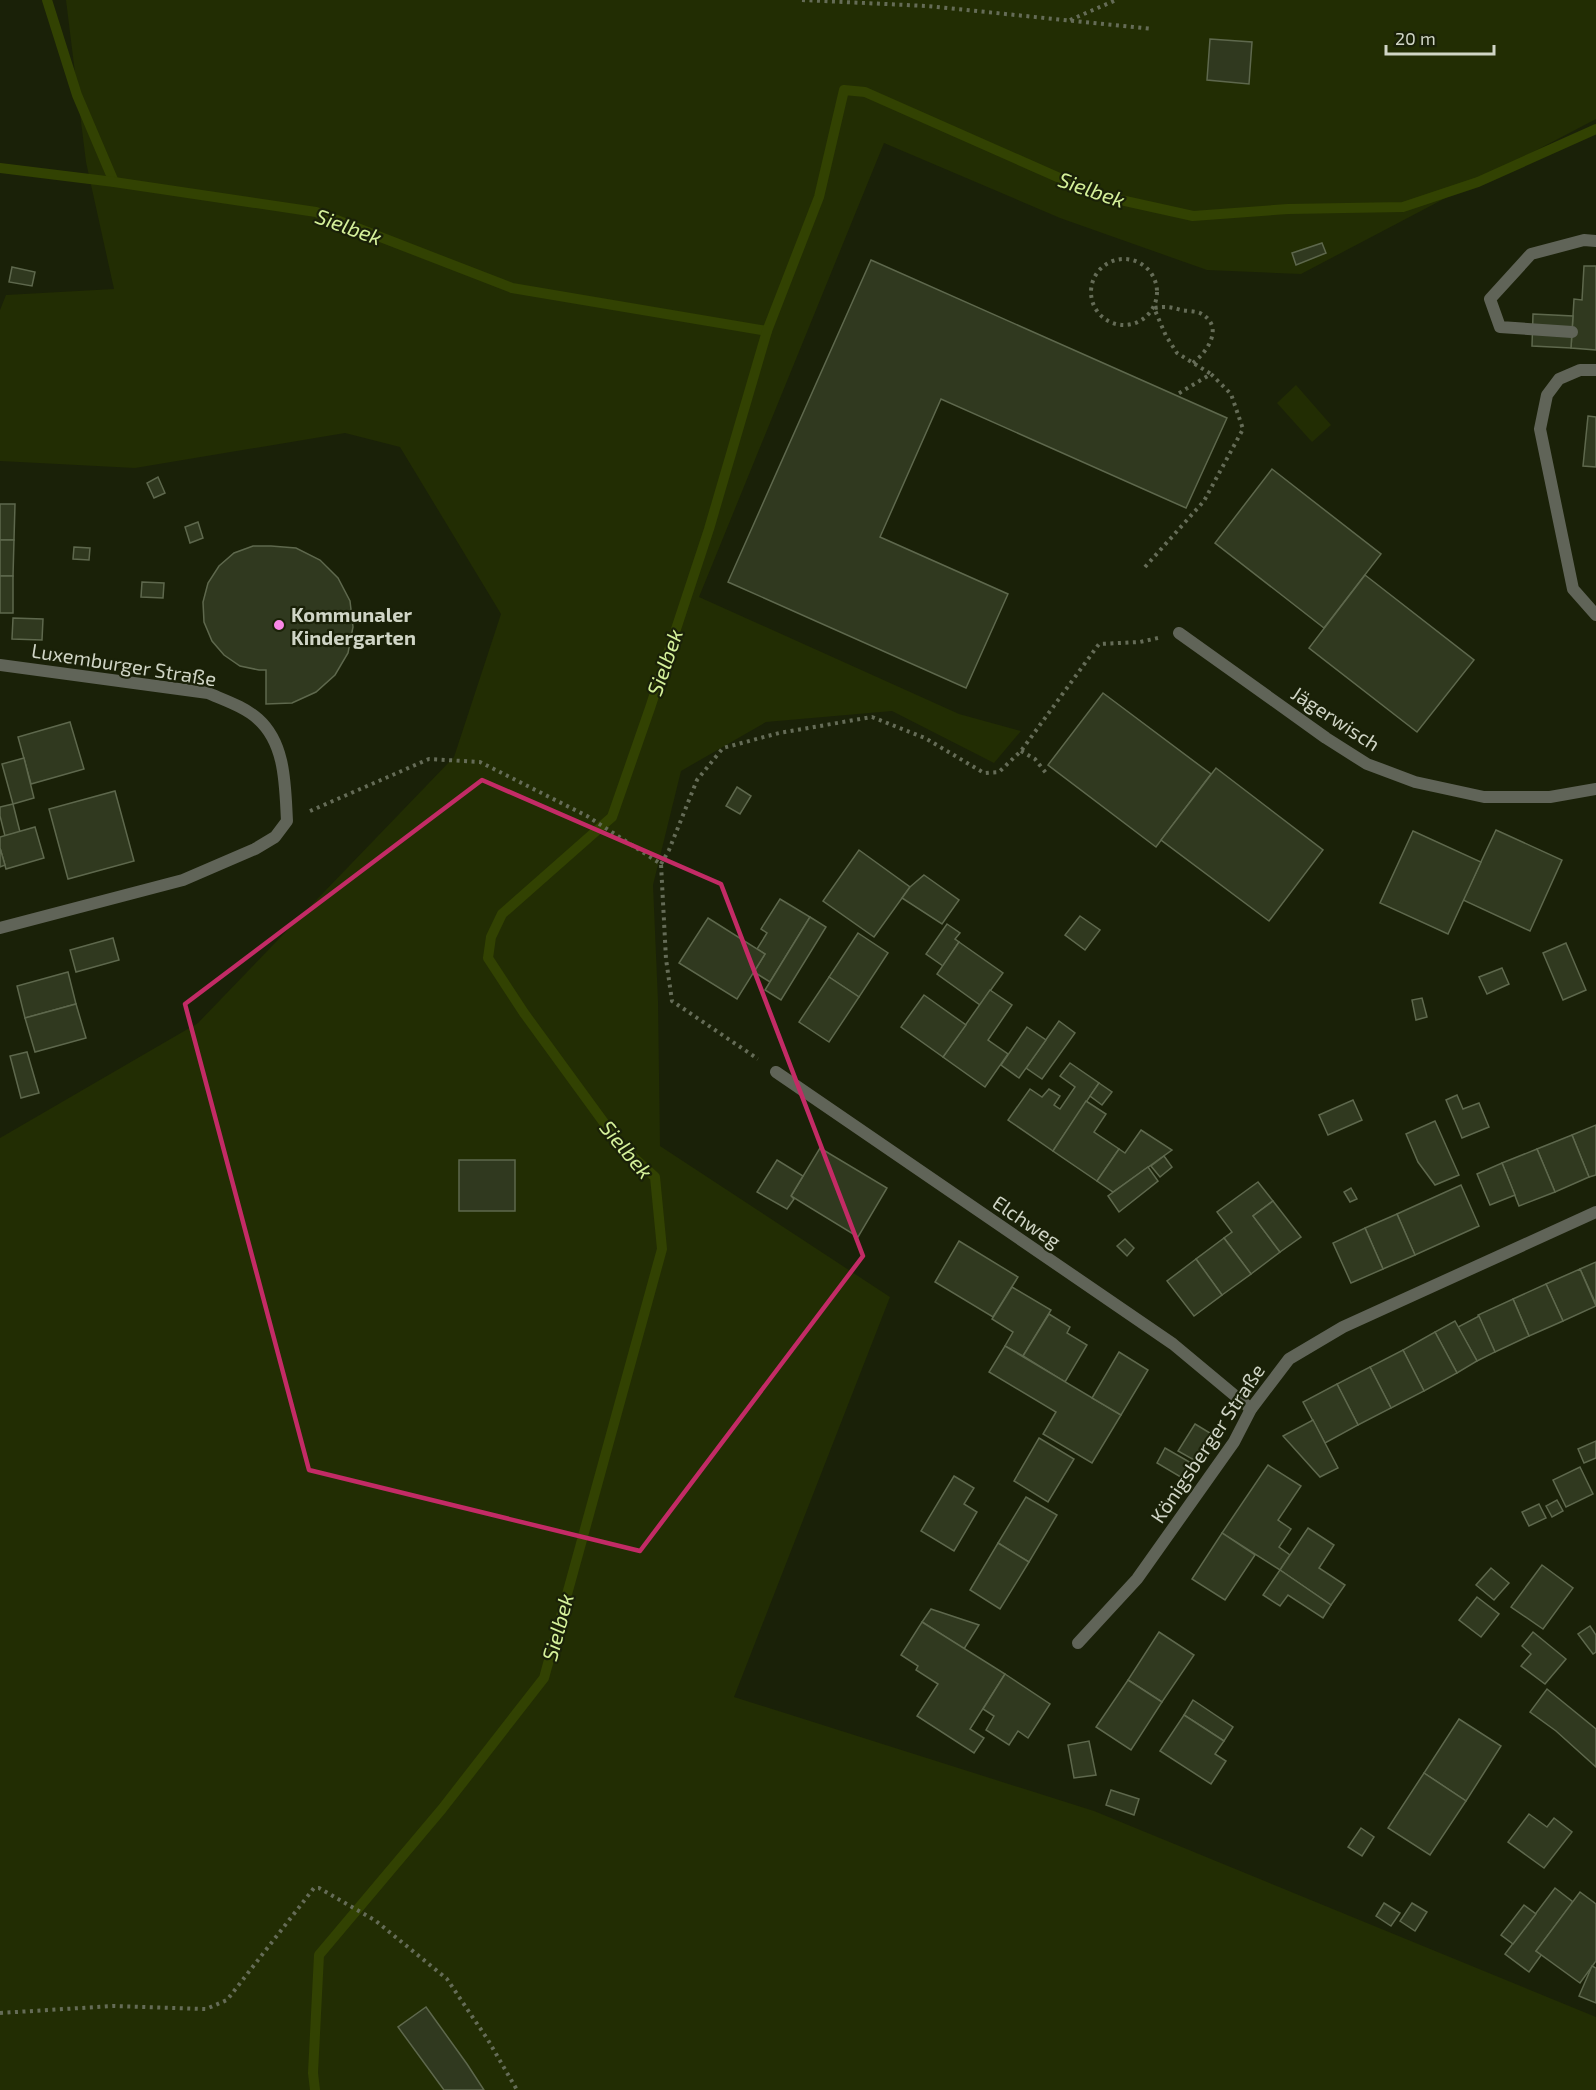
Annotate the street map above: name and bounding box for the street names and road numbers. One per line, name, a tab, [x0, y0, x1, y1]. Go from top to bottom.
street label: Luxemburger Straße	[30, 638, 218, 690]
street label: Jägerwisch	[1287, 681, 1385, 755]
street label: Elchweg	[988, 1190, 1066, 1252]
street label: Königsberger Straße	[1145, 1359, 1269, 1527]

